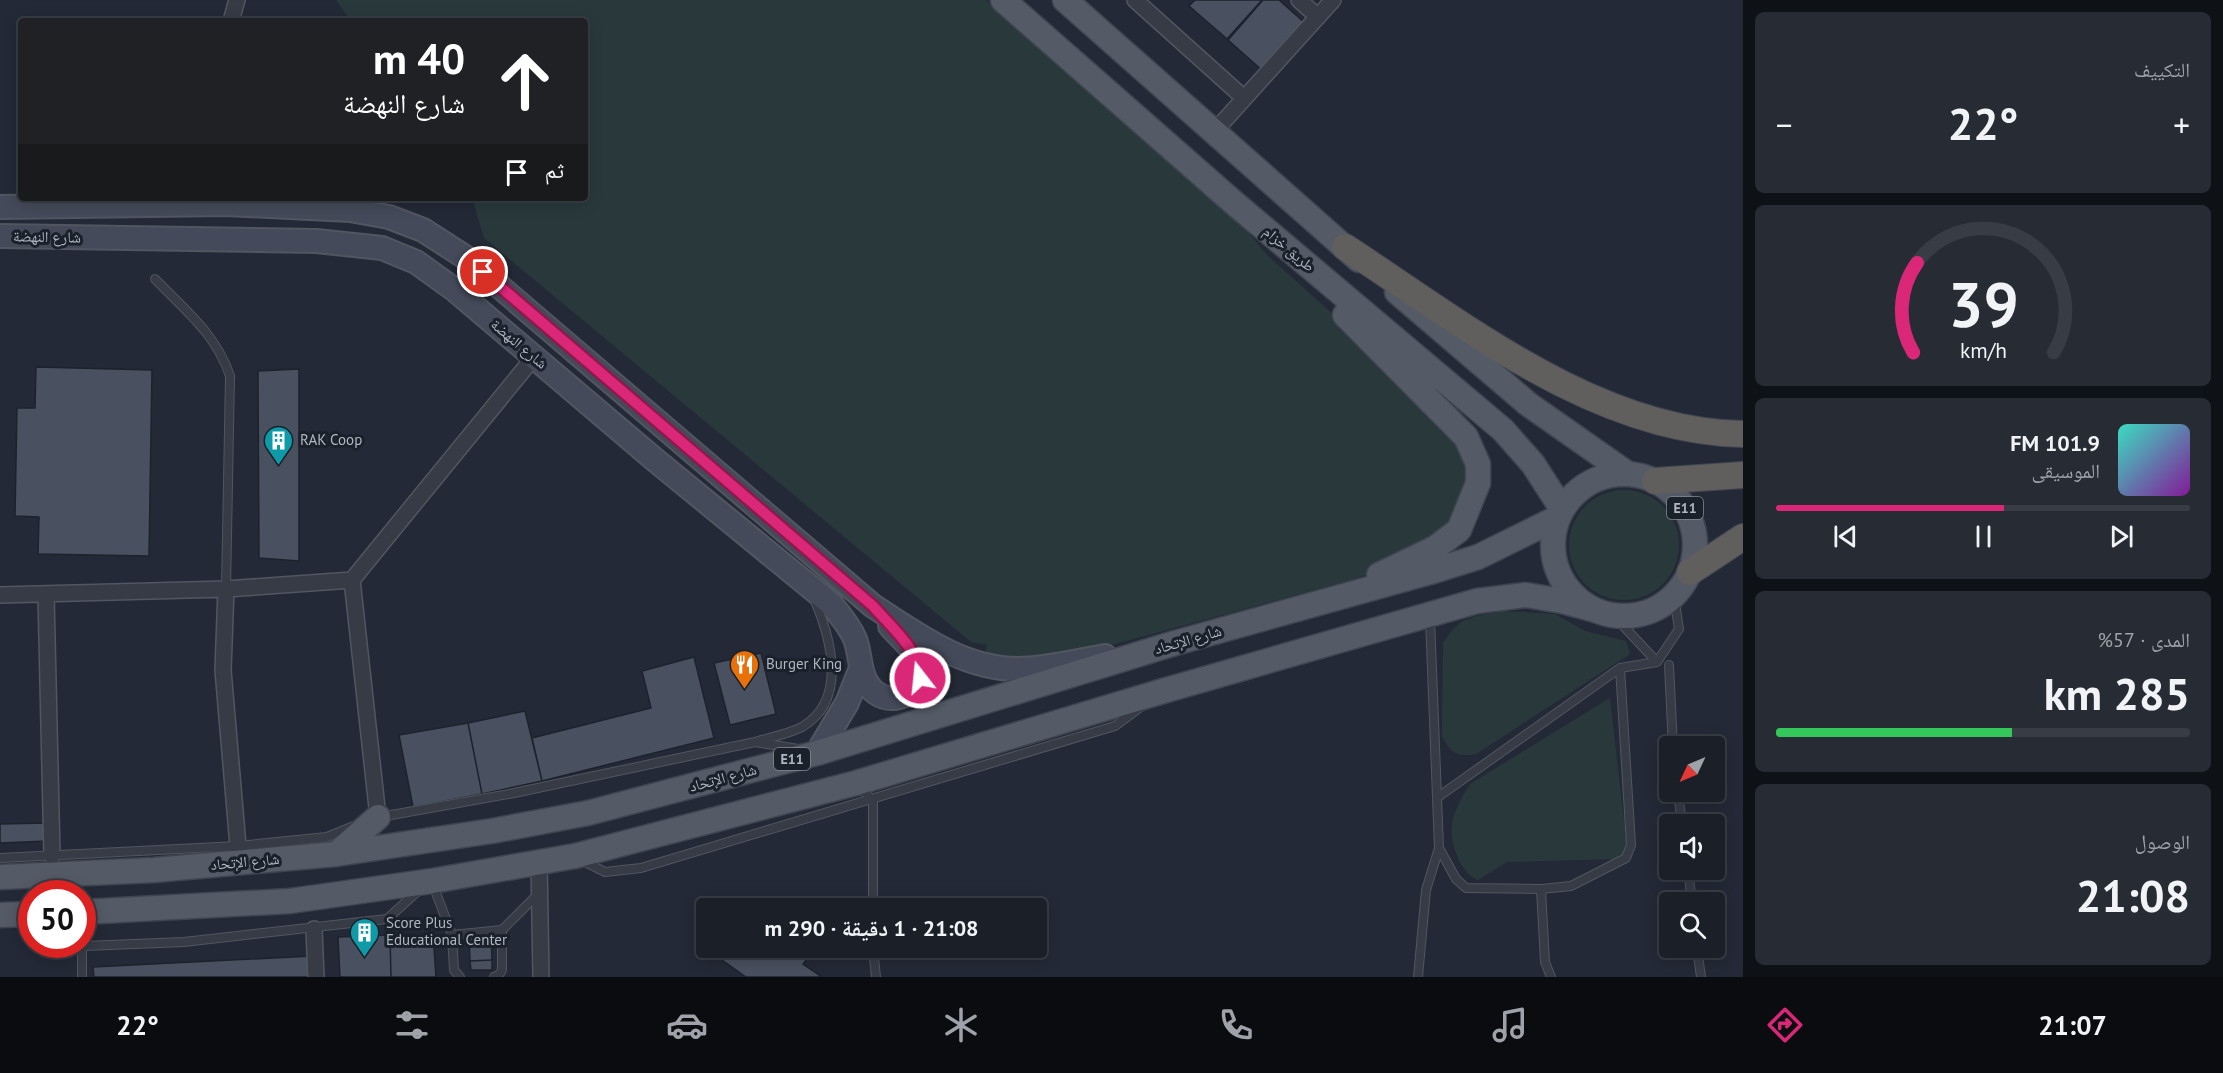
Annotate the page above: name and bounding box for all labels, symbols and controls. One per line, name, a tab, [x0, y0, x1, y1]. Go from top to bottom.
text: 40 m	[373, 31, 465, 86]
icon: ahead	[486, 42, 564, 120]
text: التكييف	[2134, 57, 2190, 83]
text: شارع النهضة	[343, 86, 465, 120]
text: 22°	[1948, 94, 2018, 152]
text: −	[1776, 103, 1793, 146]
text: +	[2173, 103, 2190, 146]
icon: arrive	[500, 156, 533, 189]
text: ثم	[545, 156, 564, 184]
street label: طريق خزام	[1259, 222, 1319, 276]
street label: شارع النهضة	[13, 226, 81, 248]
pin	[457, 246, 508, 297]
icon: arrive	[466, 255, 499, 288]
text: 39	[1948, 263, 2018, 344]
street label: شارع النهضة	[487, 315, 551, 374]
text: km/h	[1959, 336, 2006, 364]
building icon: RAK Coop	[263, 424, 295, 466]
text: 101.9 FM	[2010, 429, 2100, 457]
place label: RAK Coop	[300, 430, 362, 449]
text: الموسيقى	[2032, 458, 2100, 484]
road number: E11	[1667, 497, 1703, 519]
icon: previous	[1829, 520, 1862, 553]
icon: pause	[1967, 520, 2000, 553]
icon: next	[2105, 520, 2138, 553]
street label: شارع الإتحاد	[1152, 621, 1224, 659]
text: المدى · 57%	[2098, 627, 2190, 653]
position arrow	[888, 646, 952, 710]
restaurant icon: Burger King	[729, 648, 761, 690]
place label: Burger King	[766, 654, 842, 673]
text: 285 km	[2044, 664, 2190, 722]
north arrow	[1659, 736, 1725, 802]
map controls	[1659, 736, 1725, 958]
road number: E11	[774, 748, 810, 770]
street label: شارع الإتحاد	[687, 759, 759, 797]
button: sound	[1659, 814, 1725, 880]
text: الوصول	[2135, 829, 2190, 855]
street label: شارع الإتحاد	[210, 849, 280, 875]
text: 21:08	[2076, 866, 2190, 924]
speed limit sign: 50	[18, 880, 96, 958]
button: search	[1659, 892, 1725, 958]
place label: Score Plus Educational Center	[386, 913, 507, 949]
text: 21:08 · 1 دقيقة · 290 m	[764, 914, 979, 942]
building icon: Score Plus Educational Center	[349, 916, 381, 958]
icon: filters	[391, 1004, 433, 1046]
icon: car	[666, 1004, 708, 1046]
icon: climate	[940, 1004, 982, 1046]
icon: phone	[1215, 1004, 1257, 1046]
icon: music	[1489, 1004, 1531, 1046]
icon: directions	[1764, 1004, 1806, 1046]
text: 22°	[116, 1008, 159, 1042]
text: 21:07	[2038, 1008, 2107, 1042]

